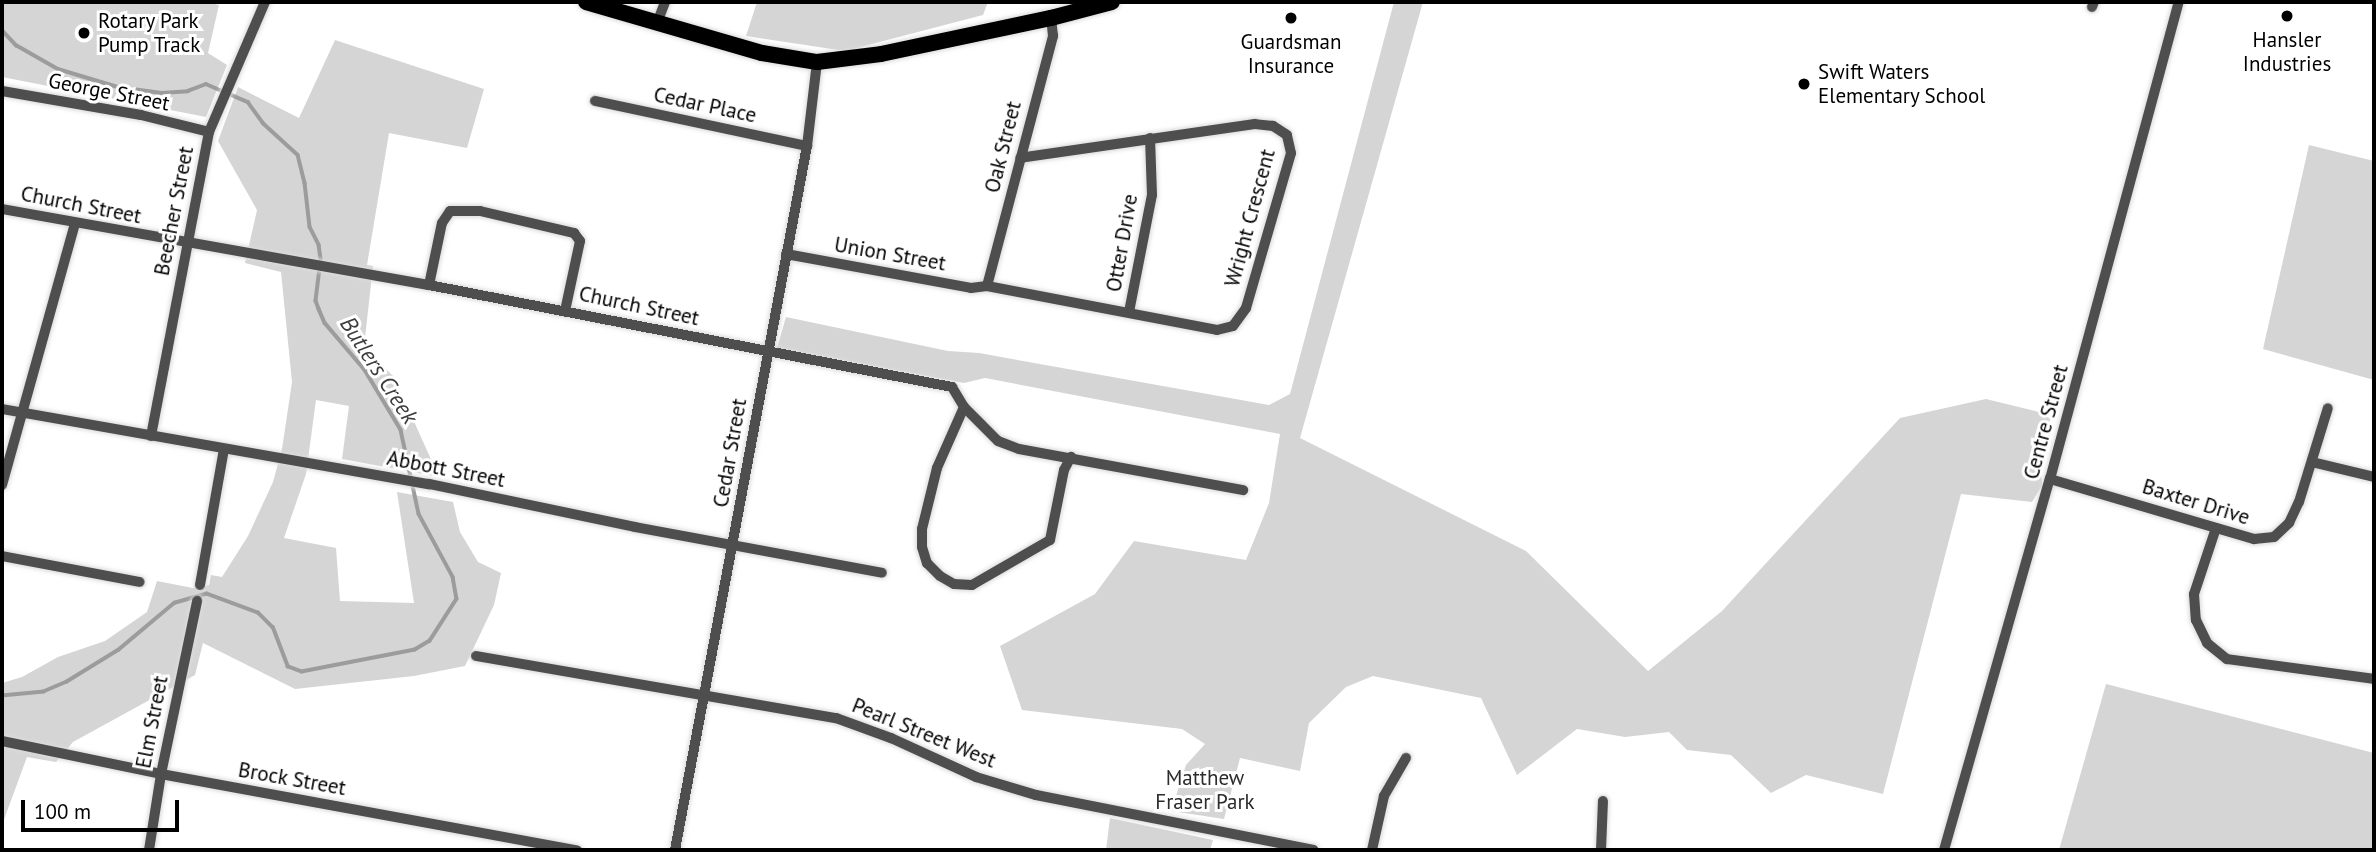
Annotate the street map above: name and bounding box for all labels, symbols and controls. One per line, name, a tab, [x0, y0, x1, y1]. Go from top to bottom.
place label: Rotary Park Pump Track	[98, 8, 201, 58]
marker: Hansler Industries	[2279, 8, 2295, 24]
marker: Guardsman Insurance	[1283, 10, 1299, 26]
marker: Rotary Park Pump Track	[76, 25, 92, 41]
place label: Hansler Industries	[2243, 27, 2331, 77]
place label: Guardsman Insurance	[1241, 29, 1341, 79]
place label: Swift Waters Elementary School	[1818, 59, 1986, 109]
street label: George Street	[46, 68, 172, 116]
marker: Swift Waters Elementary School	[1796, 76, 1812, 92]
street label: Cedar Place	[651, 82, 759, 128]
street label: Oak Street	[979, 98, 1027, 196]
street label: Beecher Street	[149, 144, 199, 278]
street label: Wright Crescent	[1220, 146, 1280, 290]
street label: Church Street	[19, 181, 143, 229]
street label: Otter Drive	[1101, 192, 1143, 294]
street label: Union Street	[832, 232, 948, 276]
street label: Church Street	[577, 281, 701, 331]
water label: Butlers Creek	[334, 311, 424, 429]
street label: Centre Street	[2019, 362, 2073, 482]
street label: Cedar Street	[708, 397, 752, 509]
street label: Abbott Street	[385, 445, 507, 493]
street label: Baxter Drive	[2139, 474, 2253, 530]
street label: Elm Street	[131, 674, 173, 770]
street label: Pearl Street West	[848, 693, 1000, 773]
street label: Brock Street	[236, 757, 348, 801]
park label: Matthew Fraser Park	[1155, 765, 1255, 815]
scale bar	[24, 786, 182, 830]
text: 100 m	[34, 798, 91, 825]

